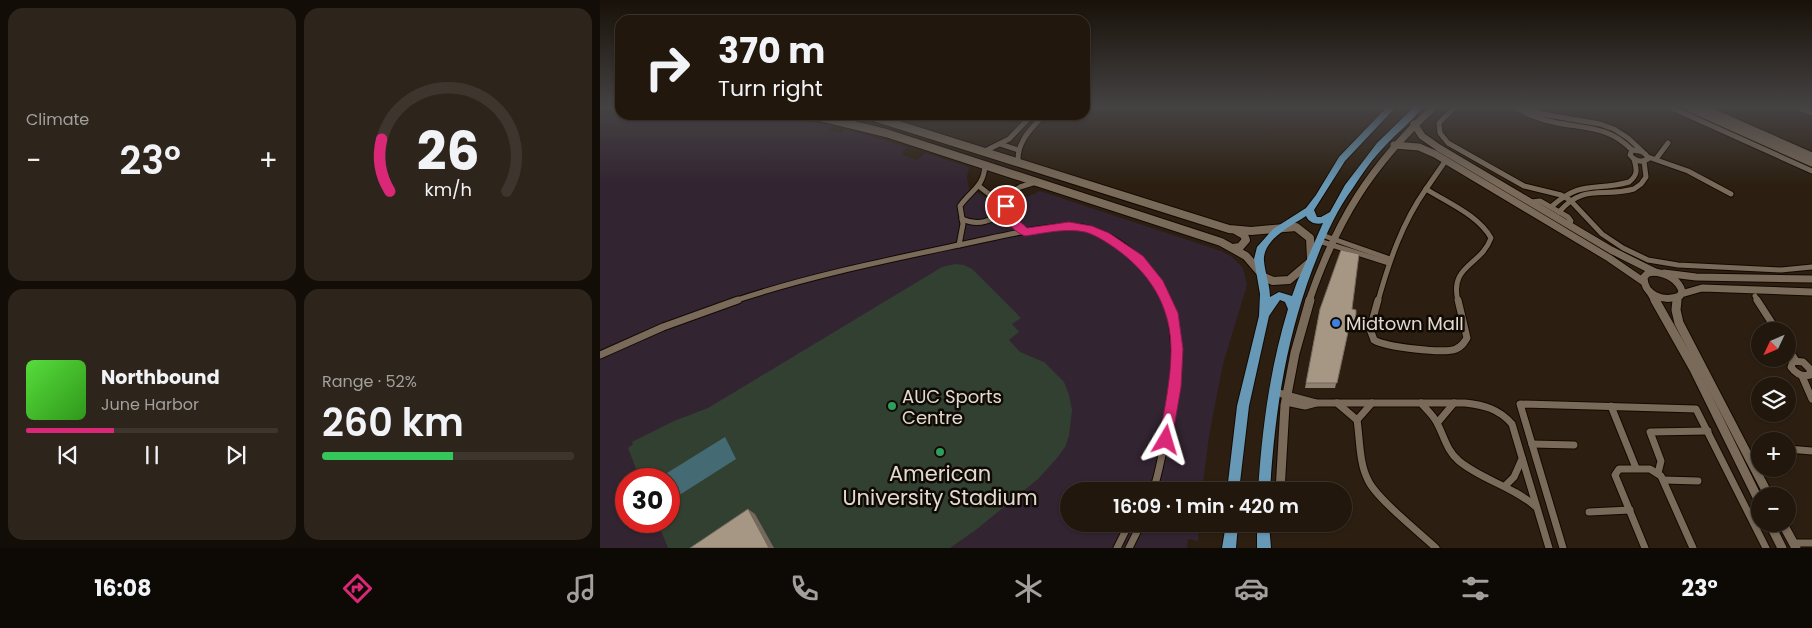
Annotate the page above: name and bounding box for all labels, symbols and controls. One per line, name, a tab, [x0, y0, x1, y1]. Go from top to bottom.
text: 370 m	[718, 26, 825, 75]
icon: right	[635, 35, 700, 100]
text: Turn right	[718, 73, 823, 104]
text: Climate	[26, 108, 89, 131]
text: 26	[417, 115, 479, 188]
text: 23°	[119, 134, 181, 187]
text: −	[26, 141, 41, 180]
text: +	[259, 141, 278, 180]
text: km/h	[424, 177, 472, 202]
pin	[985, 185, 1027, 227]
icon: arrive	[992, 192, 1020, 220]
place label: Midtown Mall	[1346, 311, 1464, 336]
marker: Midtown Mall	[1330, 317, 1342, 329]
north arrow	[1751, 322, 1796, 368]
map controls	[1751, 322, 1796, 532]
text: Northbound	[101, 364, 220, 391]
text: Range · 52%	[322, 370, 417, 393]
button: layers	[1751, 377, 1796, 422]
place label: AUC Sports Centre	[902, 384, 1002, 430]
text: June Harbor	[101, 393, 199, 416]
text: 260 km	[322, 396, 464, 449]
marker: AUC Sports Centre	[886, 400, 898, 412]
position arrow	[1139, 413, 1191, 465]
button: +	[1751, 432, 1796, 477]
icon: previous	[54, 441, 82, 469]
icon: pause	[138, 441, 166, 469]
icon: next	[222, 441, 250, 469]
marker: American University Stadium	[934, 446, 946, 458]
place label: American University Stadium	[842, 459, 1038, 512]
speed limit sign: 30	[615, 468, 680, 533]
button: −	[1751, 487, 1796, 532]
text: 16:09 · 1 min · 420 m	[1113, 493, 1299, 520]
icon: directions	[340, 571, 375, 606]
icon: music	[564, 571, 599, 606]
icon: phone	[787, 571, 822, 606]
icon: climate	[1011, 571, 1046, 606]
icon: car	[1234, 571, 1269, 606]
icon: filters	[1458, 571, 1493, 606]
text: 16:08	[94, 573, 151, 604]
text: 23°	[1682, 573, 1718, 604]

